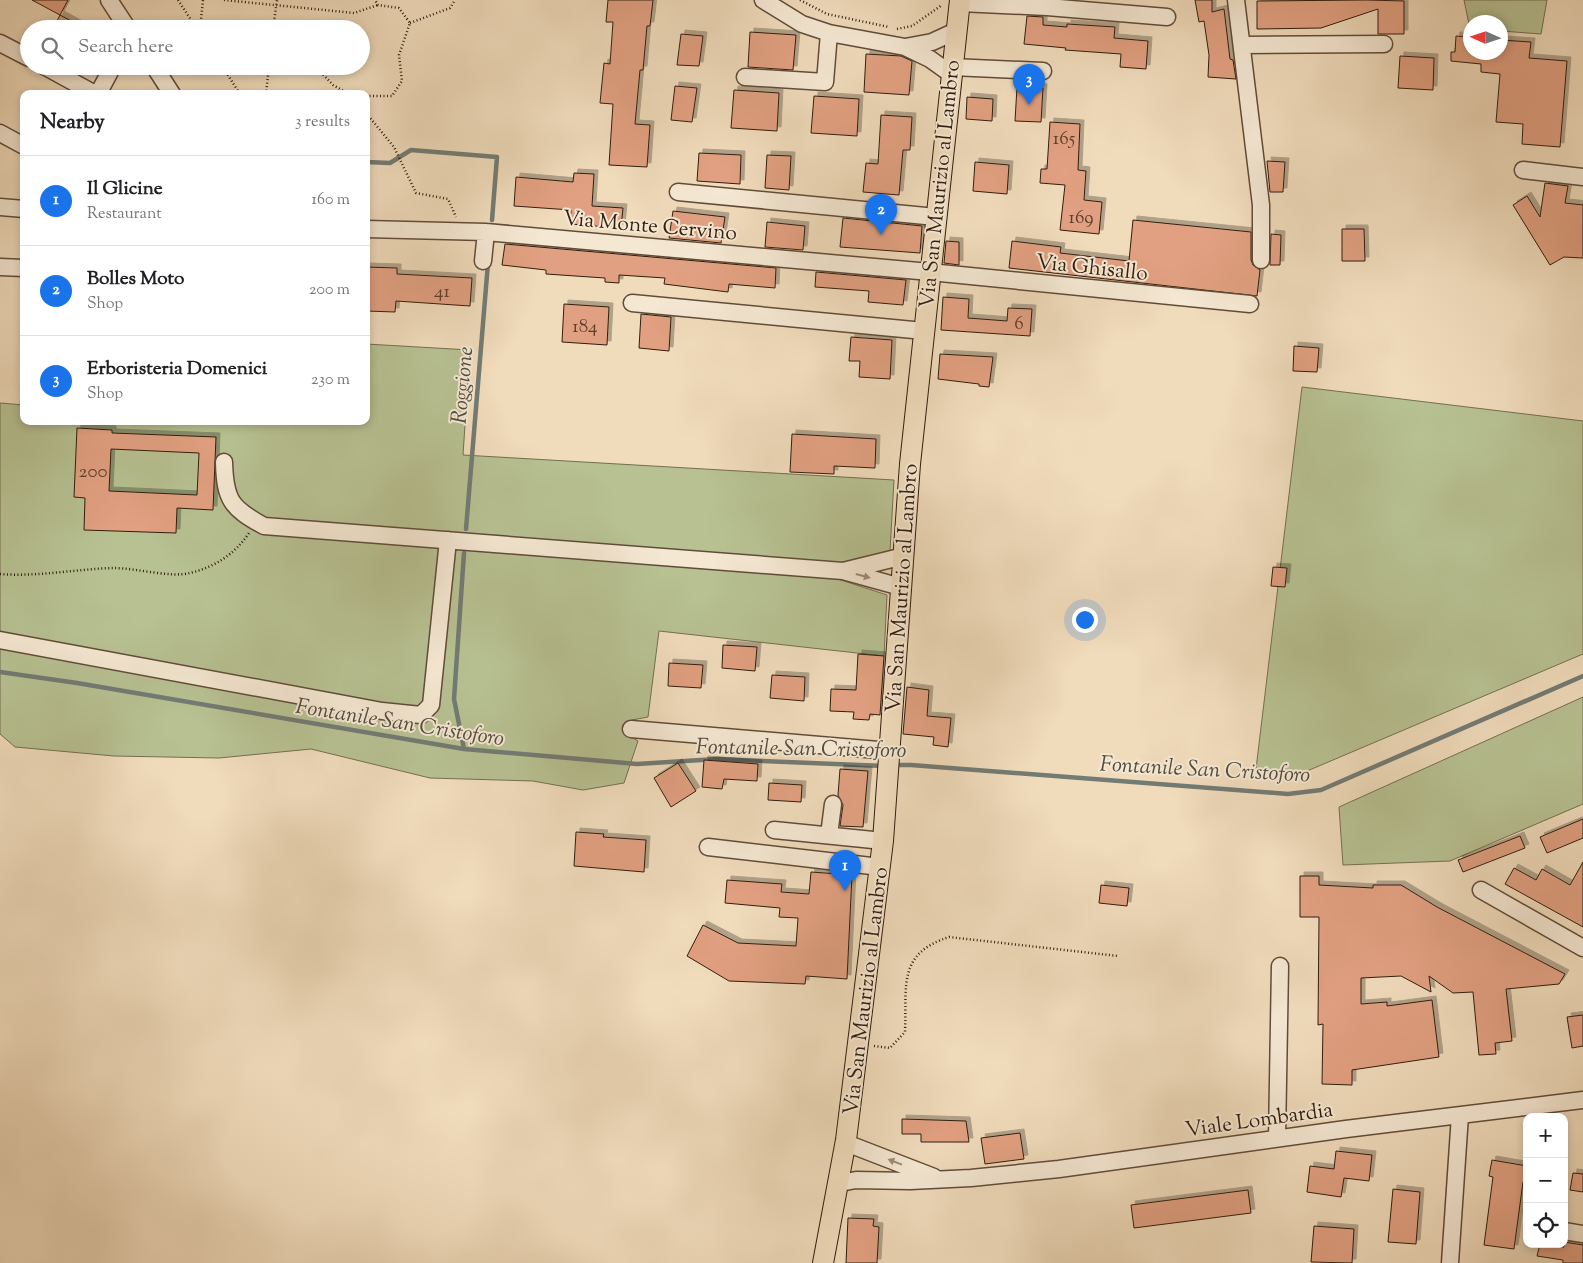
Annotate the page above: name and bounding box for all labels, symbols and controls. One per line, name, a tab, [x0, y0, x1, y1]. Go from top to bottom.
north arrow	[1463, 15, 1508, 60]
search box	[20, 20, 370, 75]
icon: search	[38, 34, 66, 62]
text: Search here	[78, 34, 173, 61]
street label: Via San Maurizio al Lambro	[913, 58, 969, 310]
pin: 3	[1013, 64, 1045, 105]
text: Nearby	[40, 108, 105, 138]
text: 3 results	[295, 111, 350, 134]
house number: 165	[1053, 126, 1076, 153]
text: Il Glicine	[87, 176, 163, 203]
text: 1	[53, 189, 59, 212]
text: 160 m	[312, 189, 350, 212]
pin: 2	[865, 194, 897, 235]
text: Restaurant	[87, 203, 162, 226]
street label: Via Monte Cervino	[562, 204, 738, 250]
house number: 169	[1068, 205, 1094, 232]
street label: Via Ghisallo	[1034, 248, 1149, 290]
text: Bolles Moto	[87, 266, 184, 293]
text: 2	[52, 279, 60, 302]
text: 200 m	[309, 279, 350, 302]
house number: 41	[434, 279, 451, 306]
text: Shop	[87, 293, 123, 316]
house number: 6	[1014, 311, 1024, 338]
house number: 184	[572, 314, 598, 341]
water label: Roggione	[445, 345, 483, 425]
text: Erboristeria Domenici	[87, 356, 267, 383]
text: 3	[53, 369, 59, 392]
text: 230 m	[311, 369, 350, 392]
text: Shop	[87, 383, 123, 406]
house number: 200	[79, 459, 108, 486]
street label: Via San Maurizio al Lambro	[879, 463, 927, 714]
one-way arrow	[855, 573, 870, 581]
your location	[1072, 607, 1098, 633]
water label: Fontanile San Cristoforo	[293, 692, 506, 756]
water label: Fontanile San Cristoforo	[695, 732, 907, 768]
water label: Fontanile San Cristoforo	[1099, 750, 1311, 792]
pin: 1	[829, 850, 861, 891]
street label: Via San Maurizio al Lambro	[837, 866, 897, 1117]
street label: Viale Lombardia	[1184, 1096, 1335, 1146]
map controls	[1523, 1113, 1568, 1248]
button: +	[1523, 1113, 1568, 1158]
one-way arrow	[887, 1158, 902, 1166]
button: −	[1523, 1158, 1568, 1203]
button: locate	[1523, 1203, 1568, 1248]

